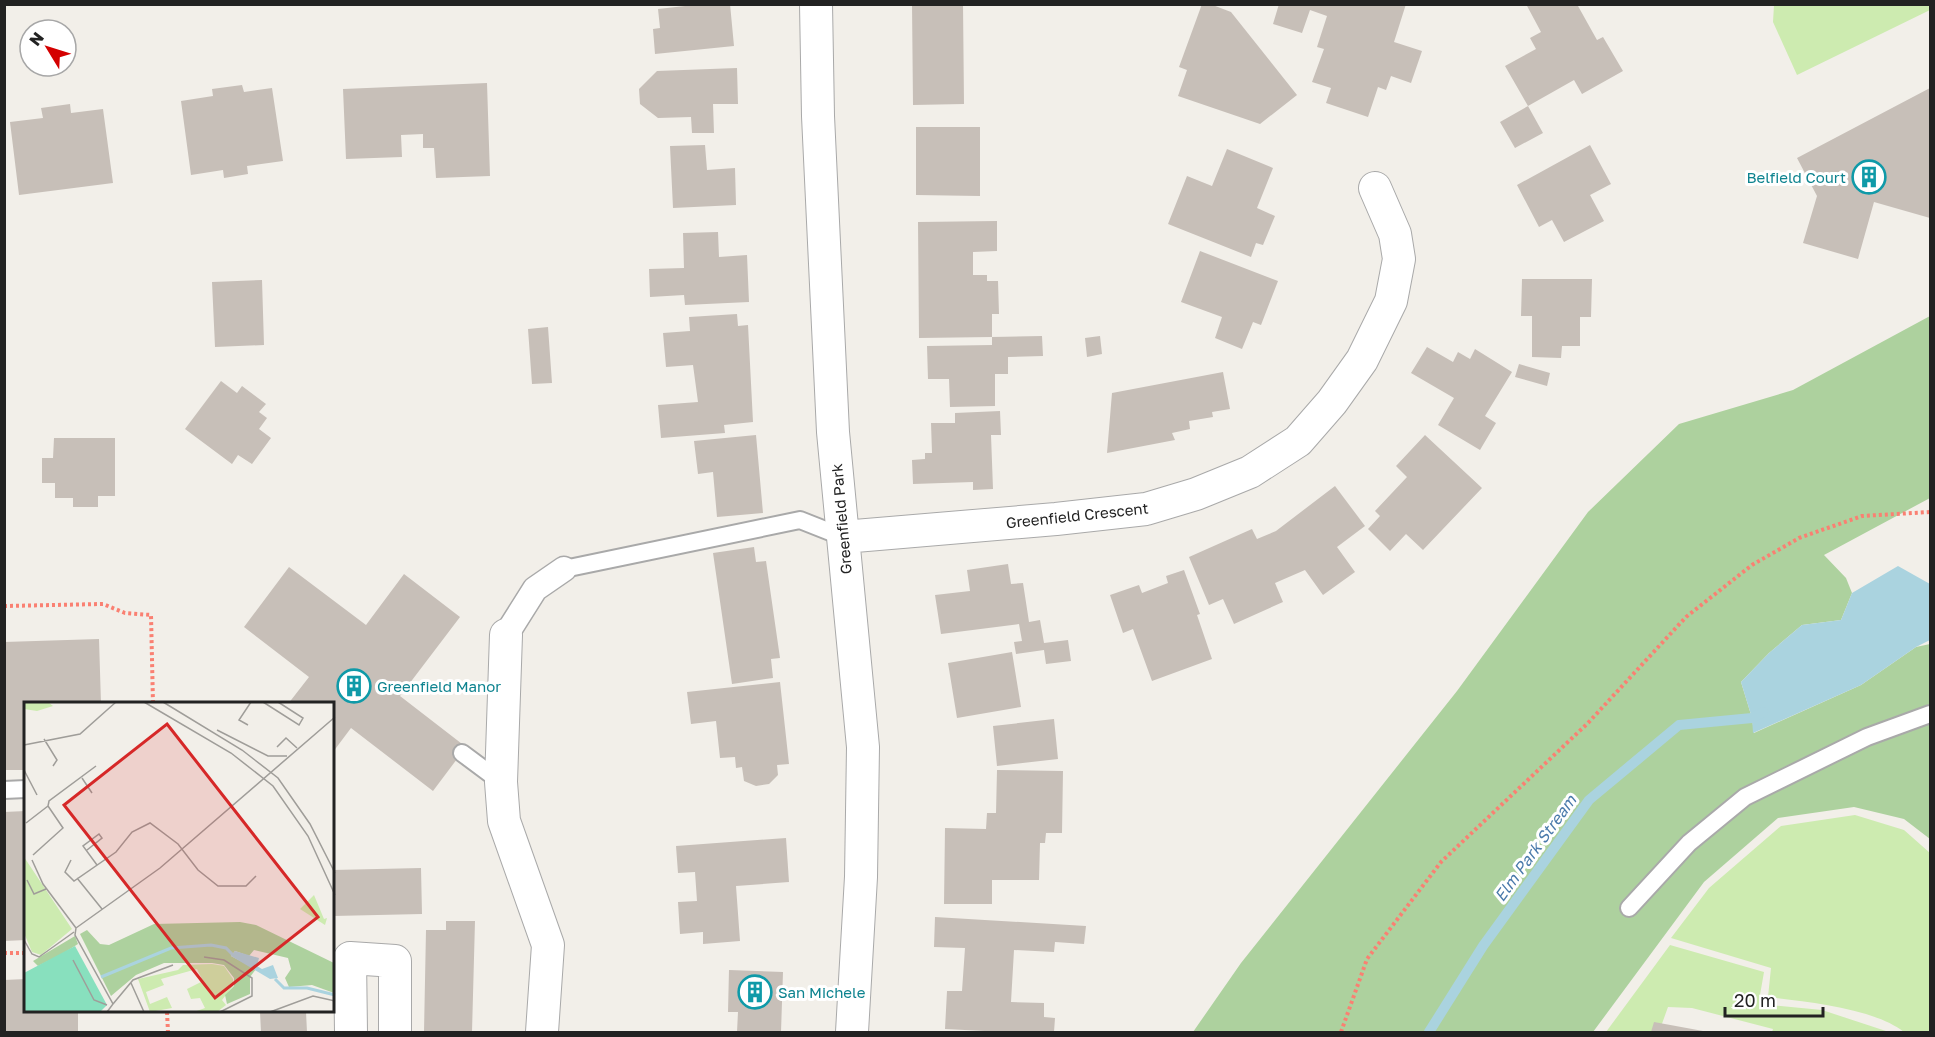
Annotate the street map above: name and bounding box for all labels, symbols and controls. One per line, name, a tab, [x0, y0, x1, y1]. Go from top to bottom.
north arrow	[18, 18, 78, 78]
text: N	[25, 28, 48, 50]
building icon: Belfield Court	[1851, 159, 1887, 195]
place label: Belfield Court	[1747, 168, 1846, 186]
street label: Greenfield Park	[827, 462, 855, 575]
street label: Greenfield Crescent	[1005, 499, 1149, 531]
building icon: Greenfield Manor	[336, 668, 372, 704]
place label: Greenfield Manor	[377, 677, 501, 695]
inset map	[24, 702, 334, 1013]
water label: Elm Park Stream	[1490, 790, 1581, 905]
building icon: San Michele	[737, 974, 773, 1010]
scale bar	[1725, 980, 1822, 1018]
place label: San Michele	[778, 983, 866, 1001]
text: 20 m	[1734, 989, 1776, 1011]

